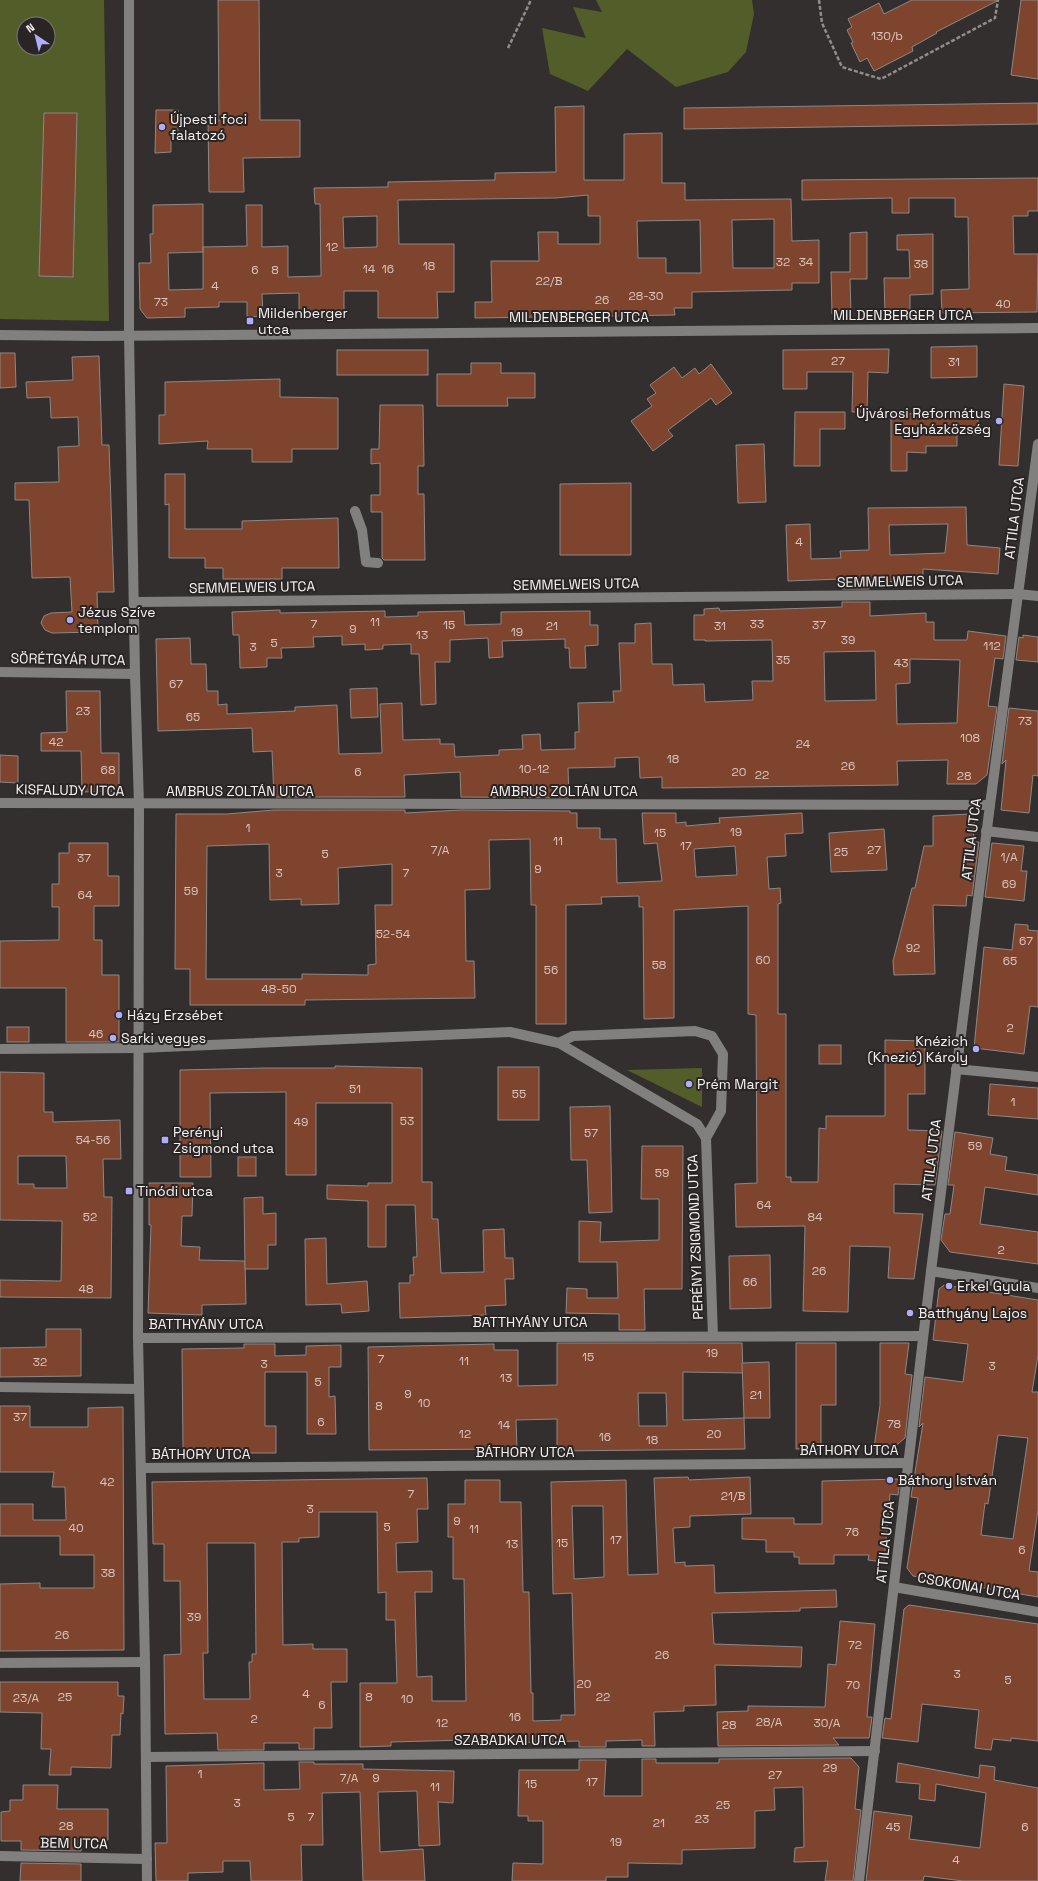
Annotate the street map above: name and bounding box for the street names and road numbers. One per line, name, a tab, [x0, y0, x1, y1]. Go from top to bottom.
street label: MILDENBERGER UTCA	[833, 306, 973, 324]
street label: MILDENBERGER UTCA	[509, 308, 649, 326]
street label: ATTILA UTCA	[1000, 476, 1028, 560]
street label: SEMMELWEIS UTCA	[837, 571, 963, 591]
street label: SEMMELWEIS UTCA	[513, 574, 639, 594]
street label: SEMMELWEIS UTCA	[189, 577, 315, 597]
street label: SÖRÉTGYÁR UTCA	[10, 649, 126, 669]
street label: KISFALUDY UTCA	[15, 780, 125, 800]
street label: AMBRUS ZOLTÁN UTCA	[166, 782, 314, 800]
street label: AMBRUS ZOLTÁN UTCA	[490, 782, 638, 800]
street label: ATTILA UTCA	[957, 797, 985, 881]
street label: ATTILA UTCA	[917, 1118, 945, 1202]
street label: PERÉNYI ZSIGMOND UTCA	[683, 1154, 707, 1320]
street label: BATTHYÁNY UTCA	[473, 1313, 588, 1331]
street label: BATTHYÁNY UTCA	[149, 1315, 264, 1333]
street label: BÁTHORY UTCA	[799, 1441, 899, 1459]
street label: BÁTHORY UTCA	[475, 1443, 575, 1461]
street label: BÁTHORY UTCA	[151, 1445, 251, 1463]
street label: ATTILA UTCA	[872, 1500, 898, 1584]
street label: CSOKONAI UTCA	[916, 1568, 1022, 1604]
street label: SZABADKAI UTCA	[454, 1731, 566, 1749]
street label: BEM UTCA	[40, 1833, 108, 1853]

